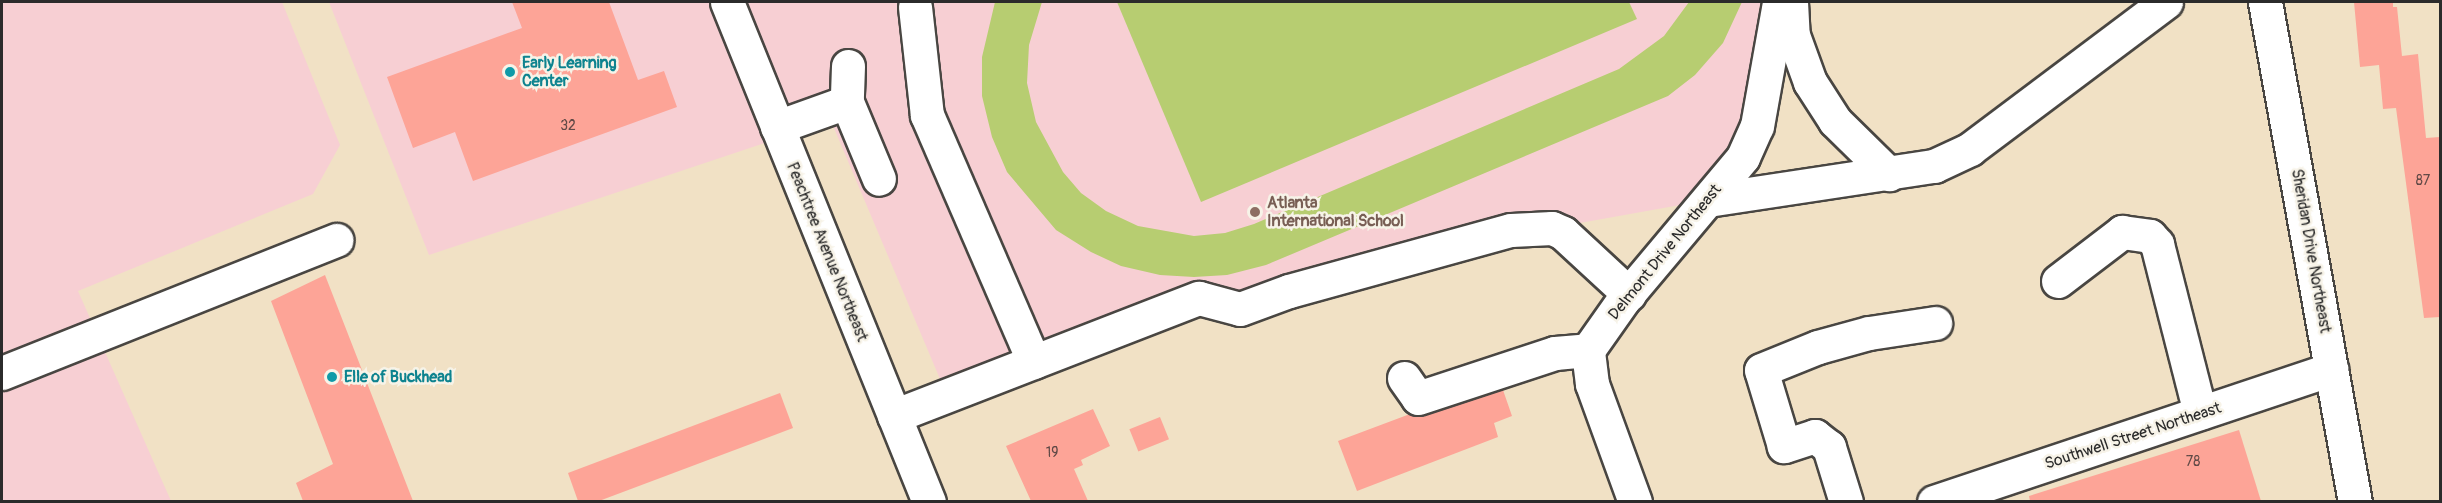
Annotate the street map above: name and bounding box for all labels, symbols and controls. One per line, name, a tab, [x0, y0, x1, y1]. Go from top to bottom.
place label: Early Learning Center	[522, 53, 616, 91]
marker: Early Learning Center	[503, 65, 517, 79]
house number: 32	[560, 118, 576, 134]
street label: Peachtree Avenue Northeast	[782, 160, 872, 344]
street label: Sheridan Drive Northeast	[2287, 167, 2335, 335]
house number: 87	[2416, 173, 2430, 189]
street label: Delmont Drive Northeast	[1604, 180, 1726, 324]
place label: Atlanta International School	[1267, 193, 1404, 231]
marker: Atlanta International School	[1248, 205, 1262, 219]
place label: Elle of Buckhead	[344, 367, 452, 387]
marker: Elle of Buckhead	[325, 370, 339, 384]
street label: Southwell Street Northeast	[2042, 398, 2224, 474]
house number: 19	[1046, 445, 1058, 461]
house number: 78	[2186, 454, 2200, 470]

